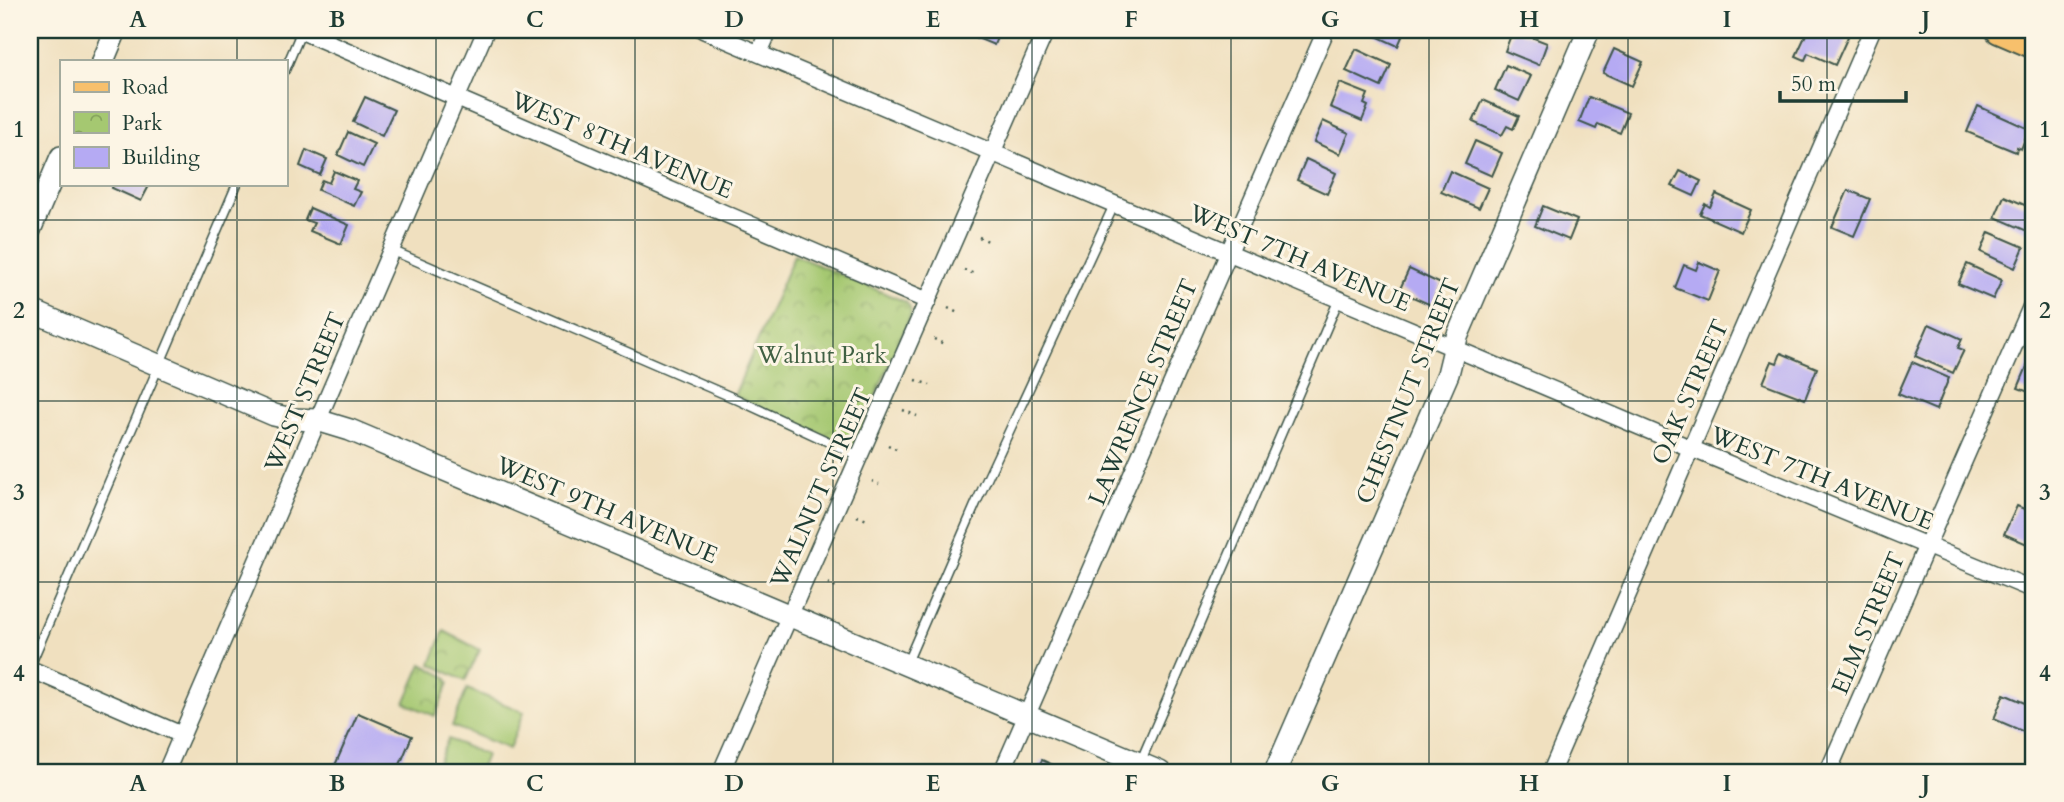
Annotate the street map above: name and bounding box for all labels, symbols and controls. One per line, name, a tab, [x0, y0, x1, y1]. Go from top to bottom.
text: A	[129, 4, 147, 35]
text: B	[329, 4, 345, 35]
text: C	[526, 4, 544, 35]
text: D	[724, 4, 744, 35]
text: E	[926, 4, 940, 35]
text: F	[1124, 4, 1138, 35]
text: G	[1321, 4, 1340, 35]
text: H	[1519, 4, 1539, 35]
text: I	[1723, 4, 1731, 35]
text: J	[1919, 4, 1930, 35]
legend	[60, 60, 287, 186]
scale bar	[1780, 60, 1906, 104]
text: 50 m	[1791, 70, 1836, 99]
text: Road	[122, 73, 168, 102]
street label: WEST 8TH AVENUE	[505, 83, 738, 207]
text: Park	[122, 109, 163, 138]
text: 1	[13, 114, 25, 145]
text: 1	[2039, 114, 2051, 145]
text: Building	[122, 143, 200, 172]
street label: WEST 7TH AVENUE	[1183, 196, 1416, 320]
street label: LAWRENCE STREET	[1081, 274, 1206, 511]
street label: CHESTNUT STREET	[1348, 274, 1469, 509]
text: 2	[13, 295, 25, 326]
text: 2	[2039, 295, 2051, 326]
street label: WEST STREET	[256, 307, 354, 478]
street label: OAK STREET	[1644, 314, 1737, 470]
park label: Walnut Park	[756, 339, 887, 372]
street label: WALNUT STREET	[762, 383, 880, 594]
street label: WEST 7TH AVENUE	[1704, 418, 1938, 538]
street label: WEST 9TH AVENUE	[490, 448, 723, 572]
text: 3	[13, 477, 25, 508]
text: 3	[2039, 477, 2051, 508]
street label: ELM STREET	[1824, 547, 1913, 700]
text: 4	[13, 658, 25, 689]
text: 4	[2039, 658, 2051, 689]
text: A	[129, 768, 147, 799]
text: B	[329, 768, 345, 799]
text: C	[526, 768, 544, 799]
text: D	[724, 768, 744, 799]
text: E	[926, 768, 940, 799]
text: F	[1124, 768, 1138, 799]
text: G	[1321, 768, 1340, 799]
text: H	[1519, 768, 1539, 799]
text: I	[1723, 768, 1731, 799]
text: J	[1919, 768, 1930, 799]

